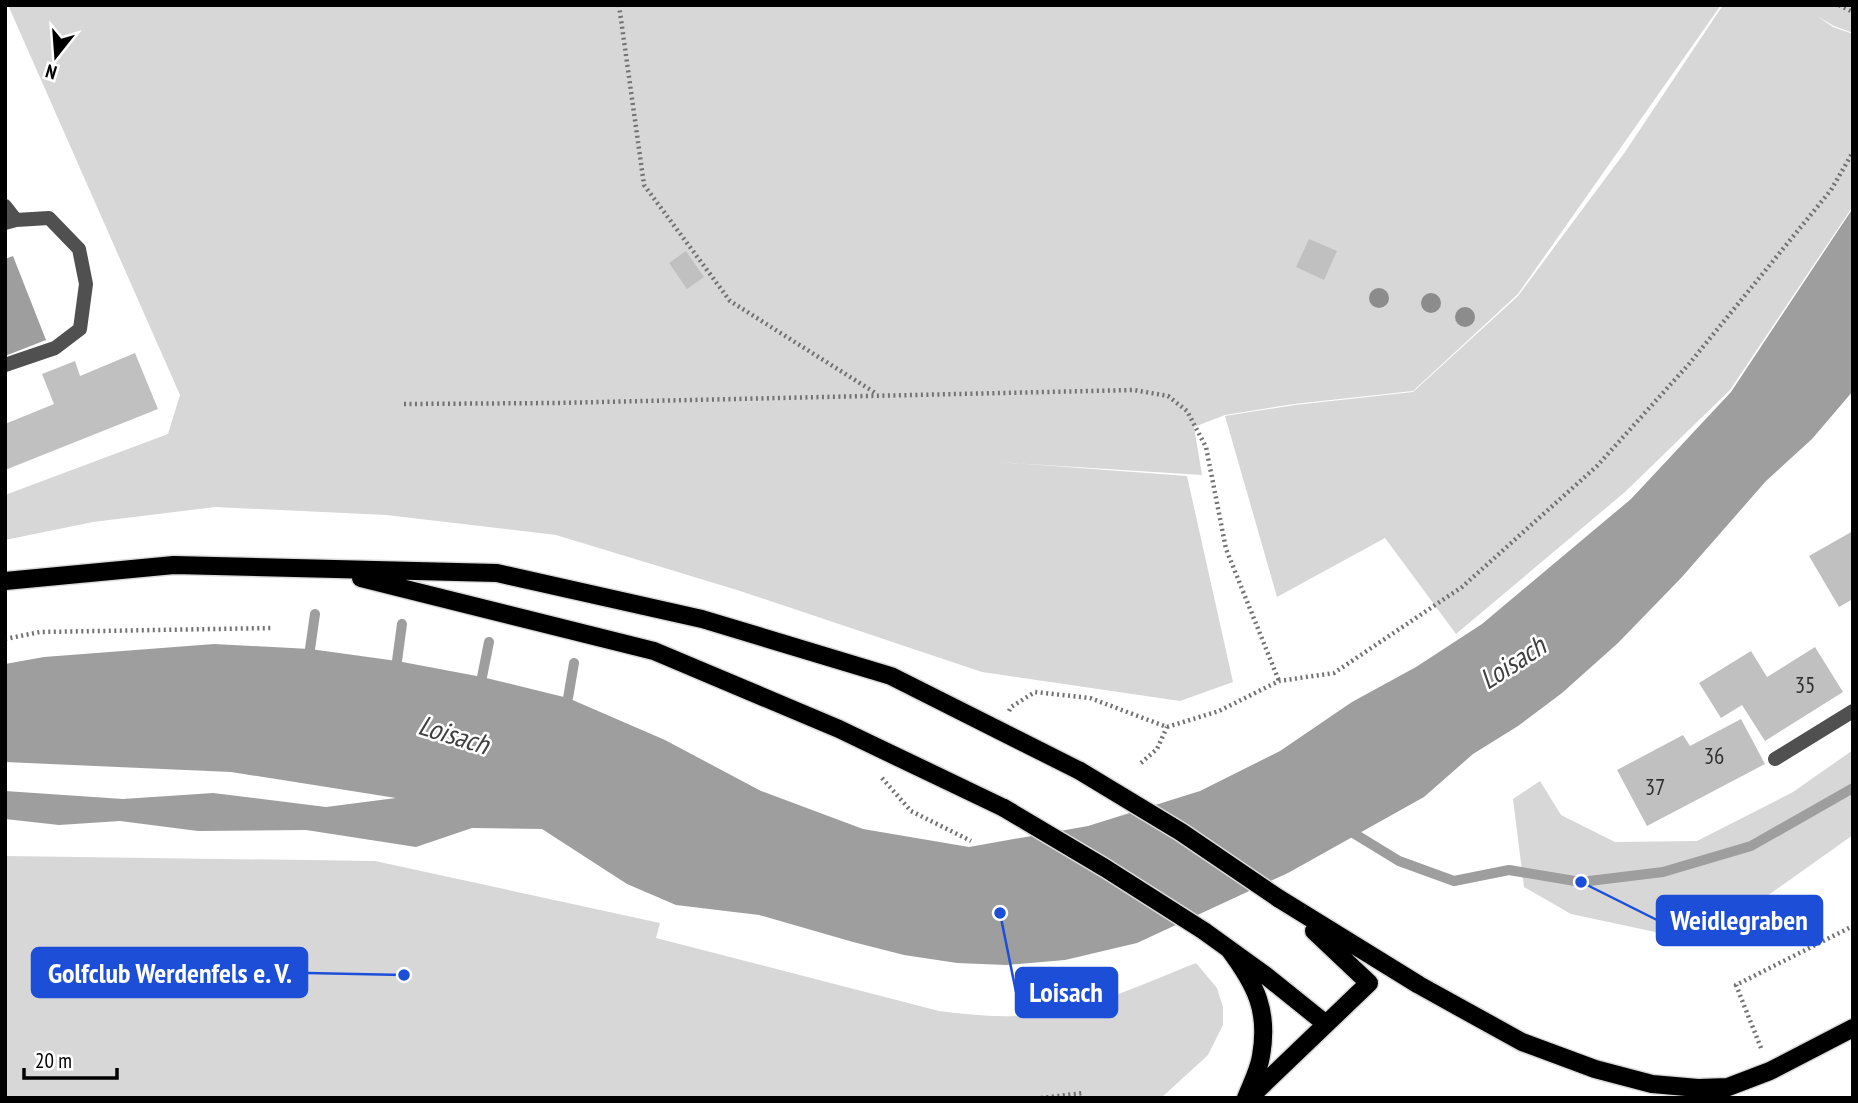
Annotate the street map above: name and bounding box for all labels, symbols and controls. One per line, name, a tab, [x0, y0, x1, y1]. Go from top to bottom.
north arrow	[21, 21, 91, 91]
text: N	[43, 59, 59, 85]
water label: Loisach	[1472, 626, 1553, 697]
house number: 35	[1795, 670, 1815, 699]
water label: Loisach	[414, 706, 495, 763]
house number: 36	[1704, 741, 1724, 770]
house number: 37	[1645, 772, 1665, 801]
callout: Weidlegraben	[1657, 896, 1822, 945]
text: Weidlegraben	[1669, 901, 1808, 938]
callout: Golfclub Werdenfels e. V.	[32, 948, 307, 997]
text: Golfclub Werdenfels e. V.	[48, 954, 292, 991]
callout: Loisach	[1016, 968, 1117, 1017]
text: Loisach	[1029, 973, 1103, 1010]
scale bar	[24, 1036, 117, 1080]
text: 20 m	[35, 1047, 72, 1074]

